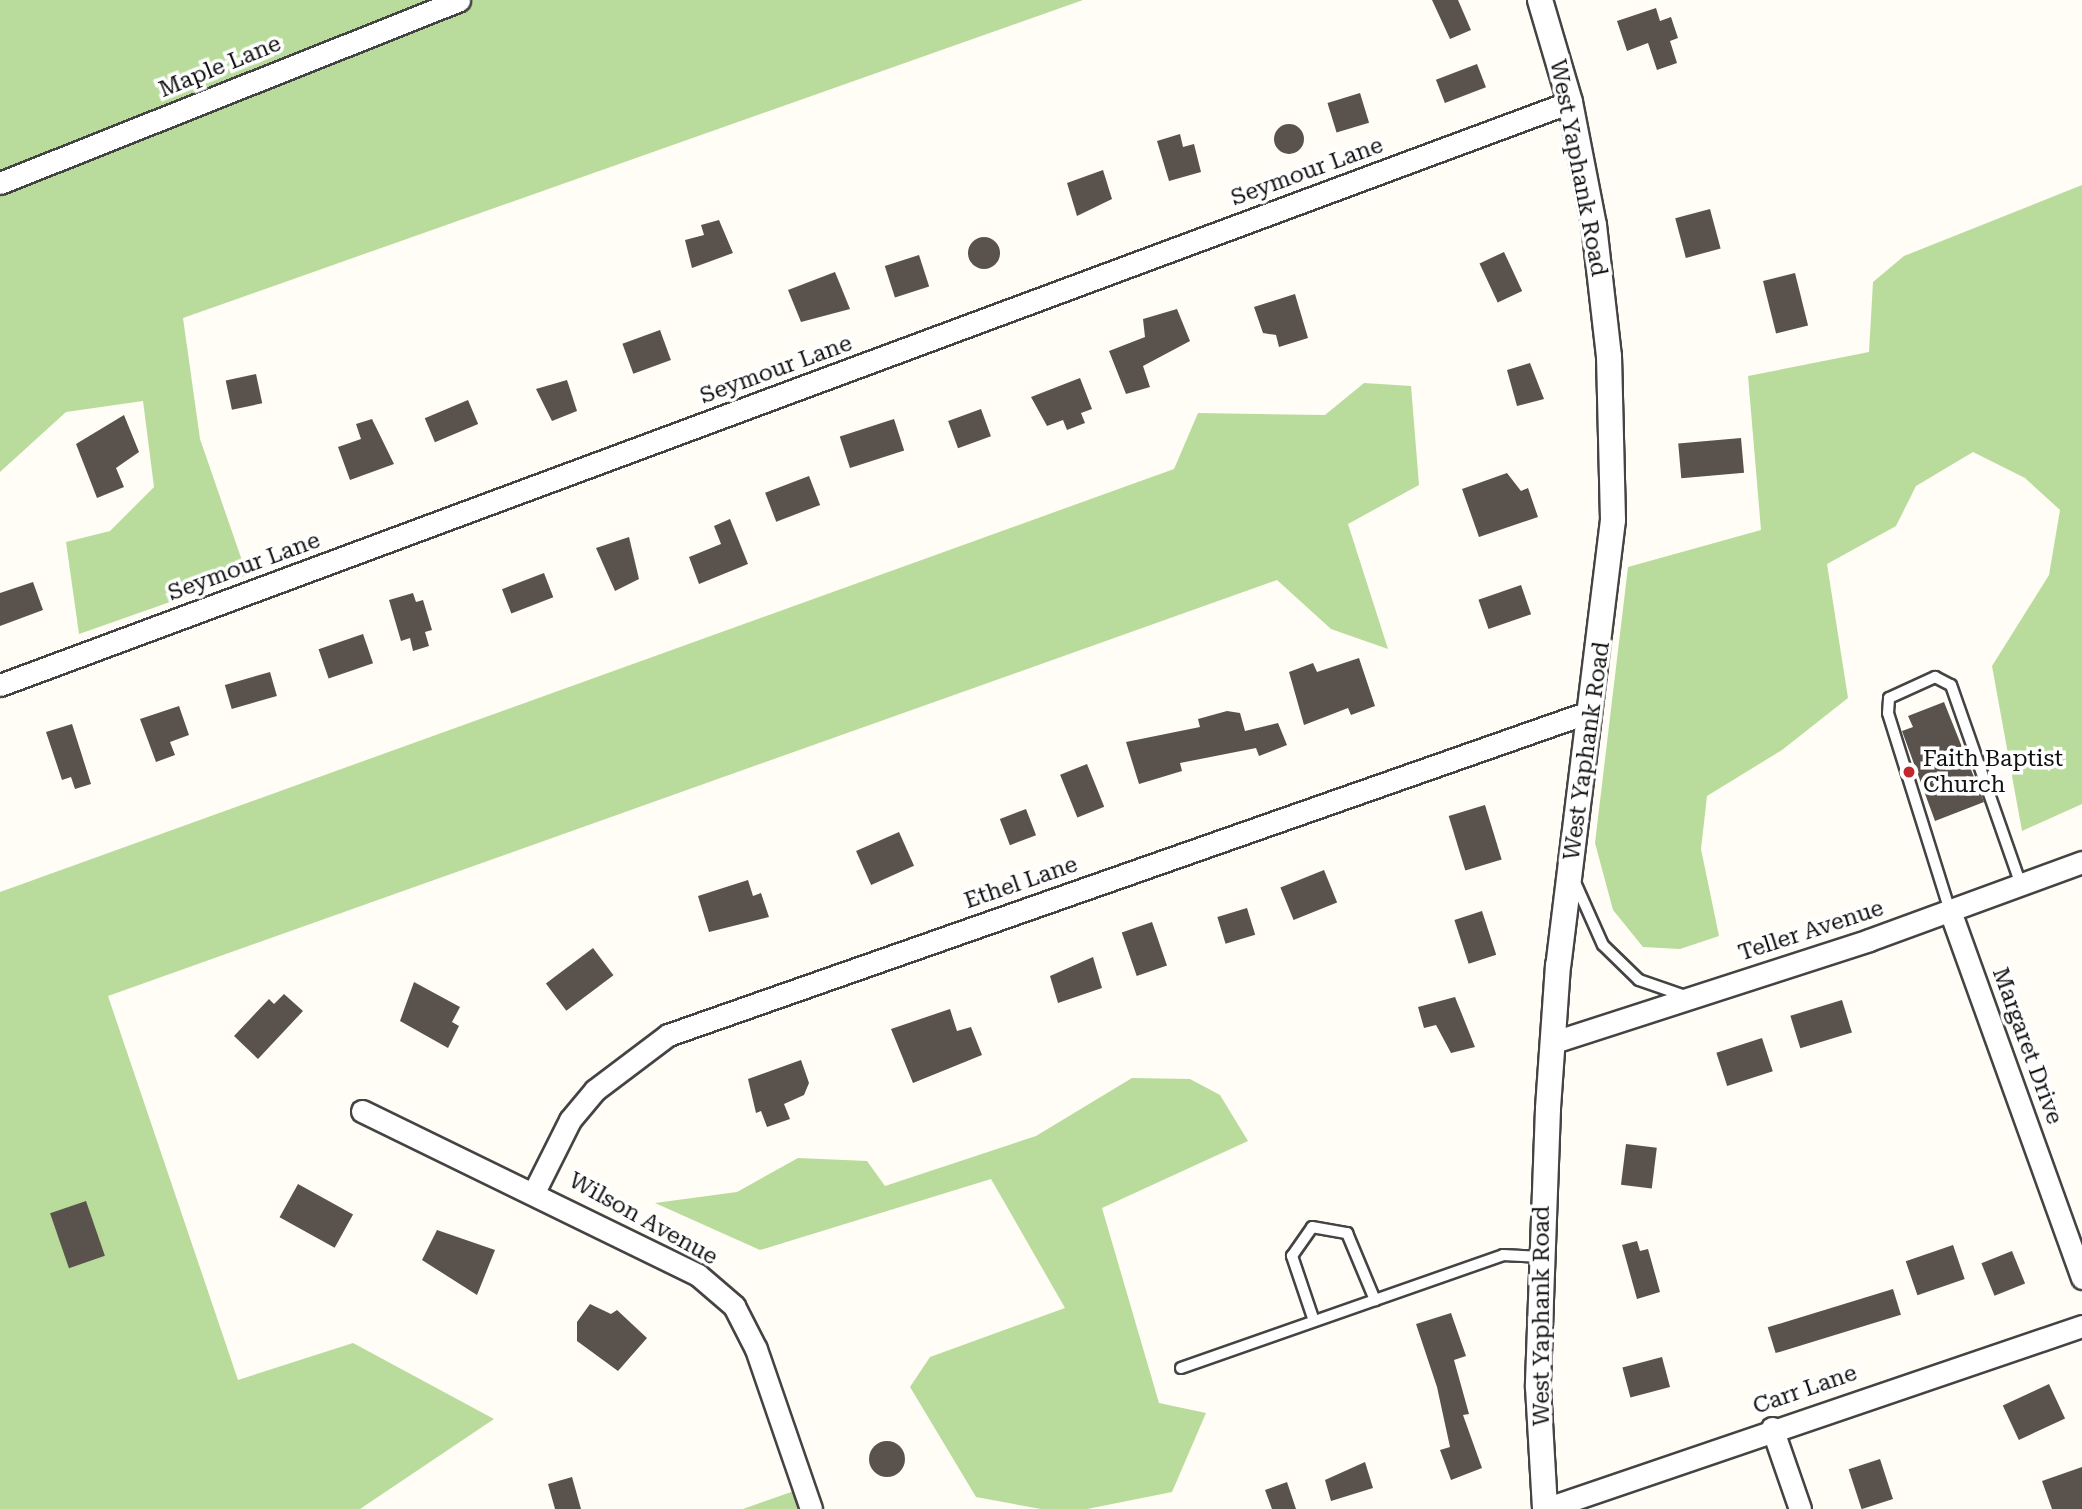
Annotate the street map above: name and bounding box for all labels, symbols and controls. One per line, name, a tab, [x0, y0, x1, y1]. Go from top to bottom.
street label: Maple Lane	[155, 30, 285, 104]
street label: West Yaphank Road	[1543, 57, 1613, 279]
street label: Seymour Lane	[1227, 132, 1387, 212]
street label: Seymour Lane	[696, 330, 856, 410]
street label: Seymour Lane	[164, 527, 324, 607]
street label: West Yaphank Road	[1558, 640, 1616, 862]
place label: Faith Baptist Church	[1923, 745, 2063, 799]
marker: Faith Baptist Church	[1901, 764, 1917, 780]
street label: Ethel Lane	[961, 851, 1081, 915]
street label: Teller Avenue	[1735, 895, 1887, 967]
street label: Margaret Drive	[1986, 964, 2068, 1128]
street label: Wilson Avenue	[564, 1167, 722, 1271]
street label: West Yaphank Road	[1528, 1206, 1556, 1426]
street label: Carr Lane	[1749, 1359, 1861, 1421]

